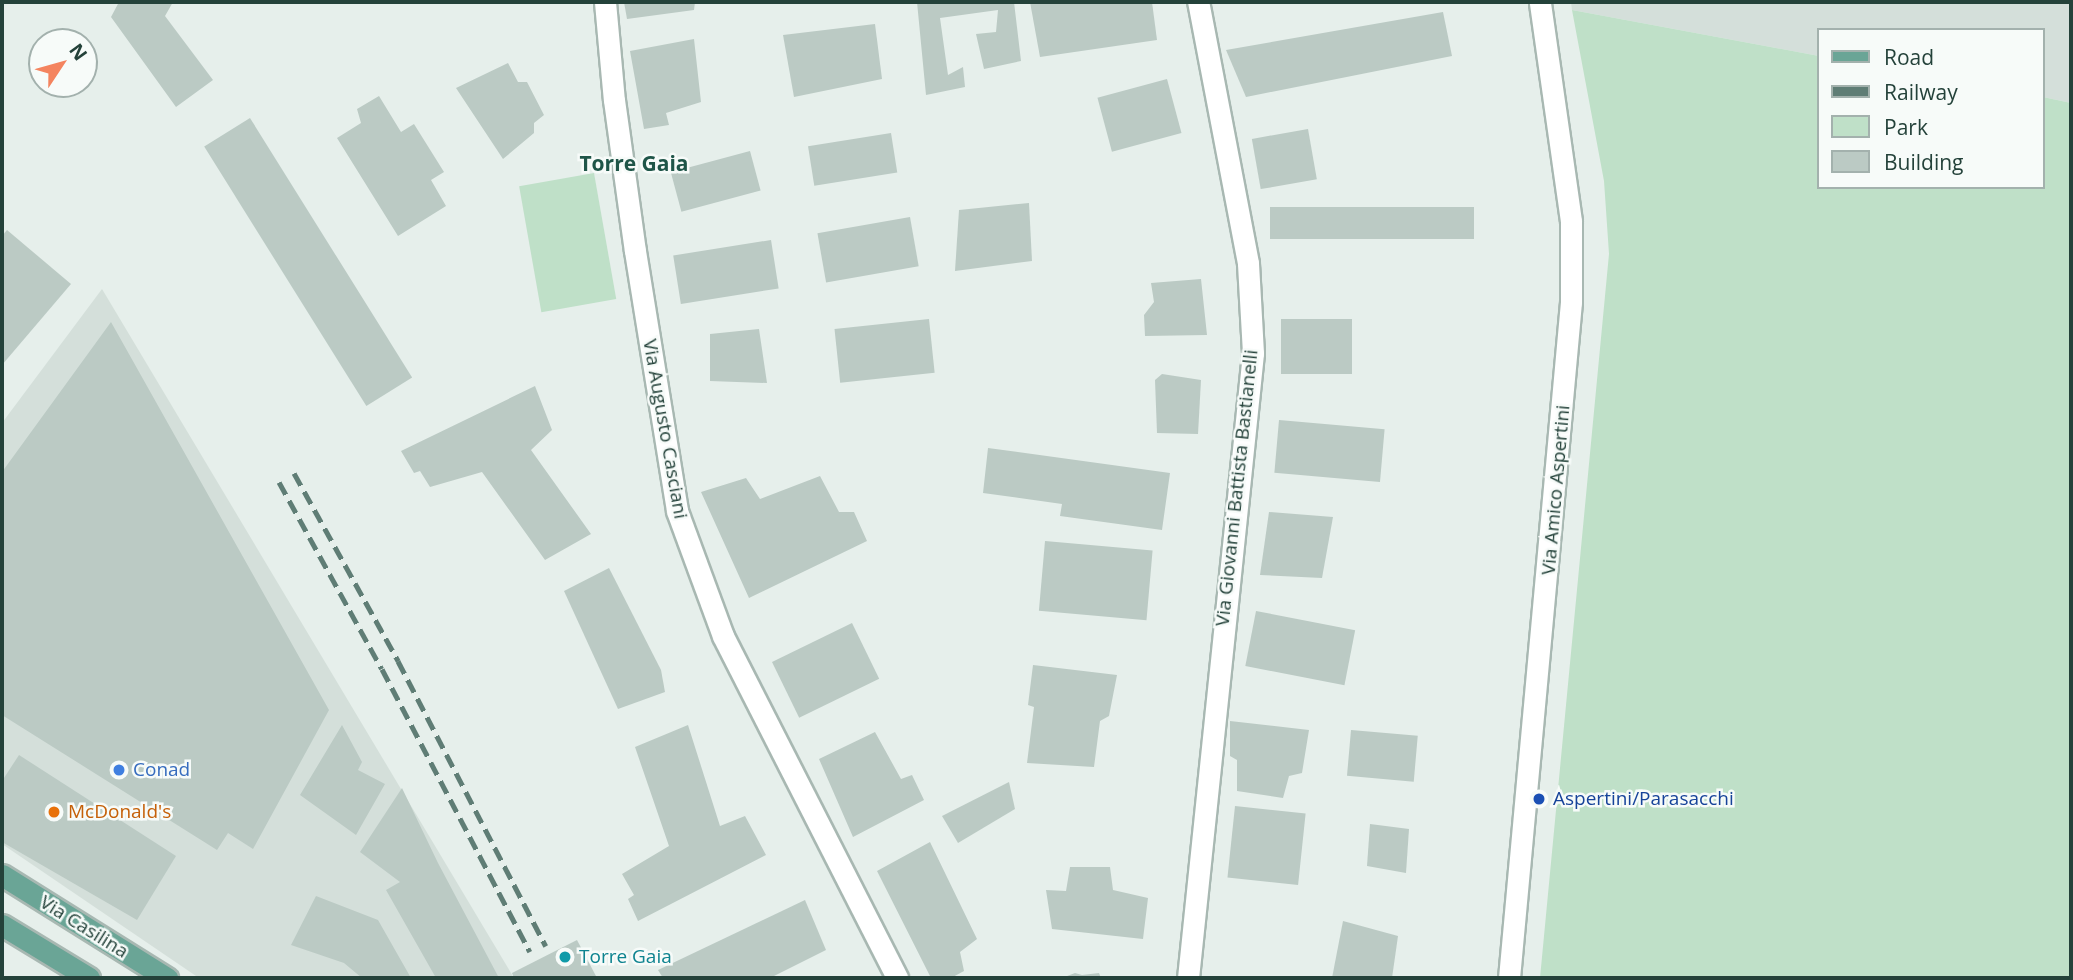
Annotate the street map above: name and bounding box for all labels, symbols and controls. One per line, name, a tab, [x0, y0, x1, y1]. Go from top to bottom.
north arrow	[28, 28, 98, 98]
legend	[1818, 28, 2045, 189]
text: N	[63, 38, 93, 66]
text: Road	[1884, 43, 1934, 71]
text: Railway	[1884, 78, 1958, 106]
text: Park	[1884, 113, 1928, 141]
text: Building	[1884, 148, 1963, 176]
district label: Torre Gaia	[579, 150, 689, 176]
street label: Via Augusto Casciani	[638, 337, 692, 521]
street label: Via Giovanni Battista Bastianelli	[1211, 349, 1263, 627]
street label: Via Amico Aspertini	[1537, 404, 1575, 576]
place label: Conad	[133, 759, 190, 781]
marker: Conad	[111, 762, 127, 778]
place label: Aspertini/Parasacchi	[1553, 788, 1734, 810]
marker: Aspertini/Parasacchi	[1531, 791, 1547, 807]
place label: McDonald's	[68, 801, 171, 823]
marker: McDonald's	[46, 804, 62, 820]
street label: Via Casilina	[36, 891, 132, 963]
place label: Torre Gaia	[579, 946, 672, 968]
marker: Torre Gaia	[557, 949, 573, 965]

